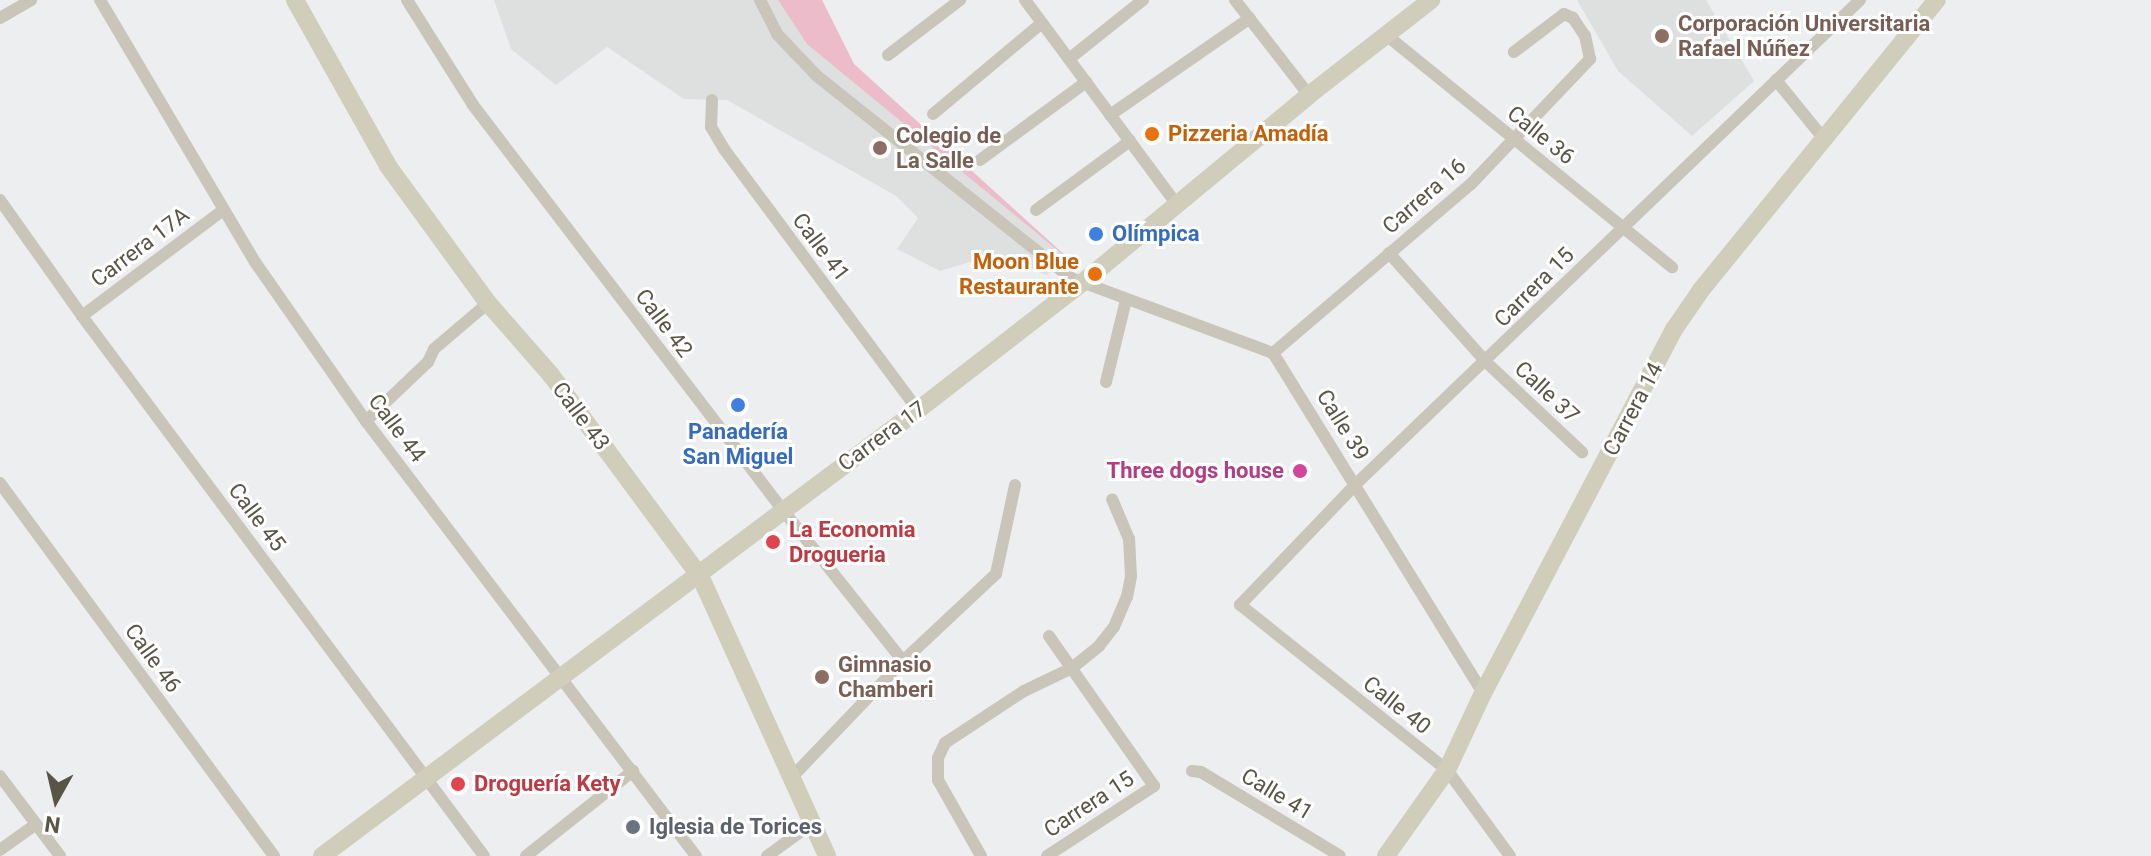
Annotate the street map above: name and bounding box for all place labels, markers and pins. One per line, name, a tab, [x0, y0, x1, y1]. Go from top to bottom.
place label: Corporación Universitaria Rafael Núñez	[1678, 10, 1930, 62]
marker: Corporación Universitaria Rafael Núñez	[1653, 27, 1671, 45]
place label: Pizzeria Amadía	[1168, 121, 1329, 147]
place label: Colegio de La Salle	[896, 122, 1001, 174]
marker: Pizzeria Amadía	[1143, 125, 1161, 143]
marker: Colegio de La Salle	[871, 139, 889, 157]
place label: Olímpica	[1112, 221, 1199, 247]
marker: Olímpica	[1087, 225, 1105, 243]
place label: Moon Blue Restaurante	[959, 248, 1079, 300]
marker: Moon Blue Restaurante	[1086, 265, 1104, 283]
marker: Panadería San Miguel	[729, 396, 747, 414]
place label: Panadería San Miguel	[683, 418, 793, 470]
place label: Three dogs house	[1107, 458, 1284, 484]
marker: Three dogs house	[1291, 462, 1309, 480]
place label: La Economia Drogueria	[789, 516, 916, 568]
marker: La Economia Drogueria	[764, 533, 782, 551]
place label: Gimnasio Chamberi	[838, 651, 934, 702]
marker: Gimnasio Chamberi	[813, 668, 831, 686]
place label: Droguería Kety	[474, 771, 621, 797]
marker: Droguería Kety	[449, 775, 467, 793]
place label: Iglesia de Torices	[649, 814, 823, 840]
marker: Iglesia de Torices	[624, 818, 642, 836]

